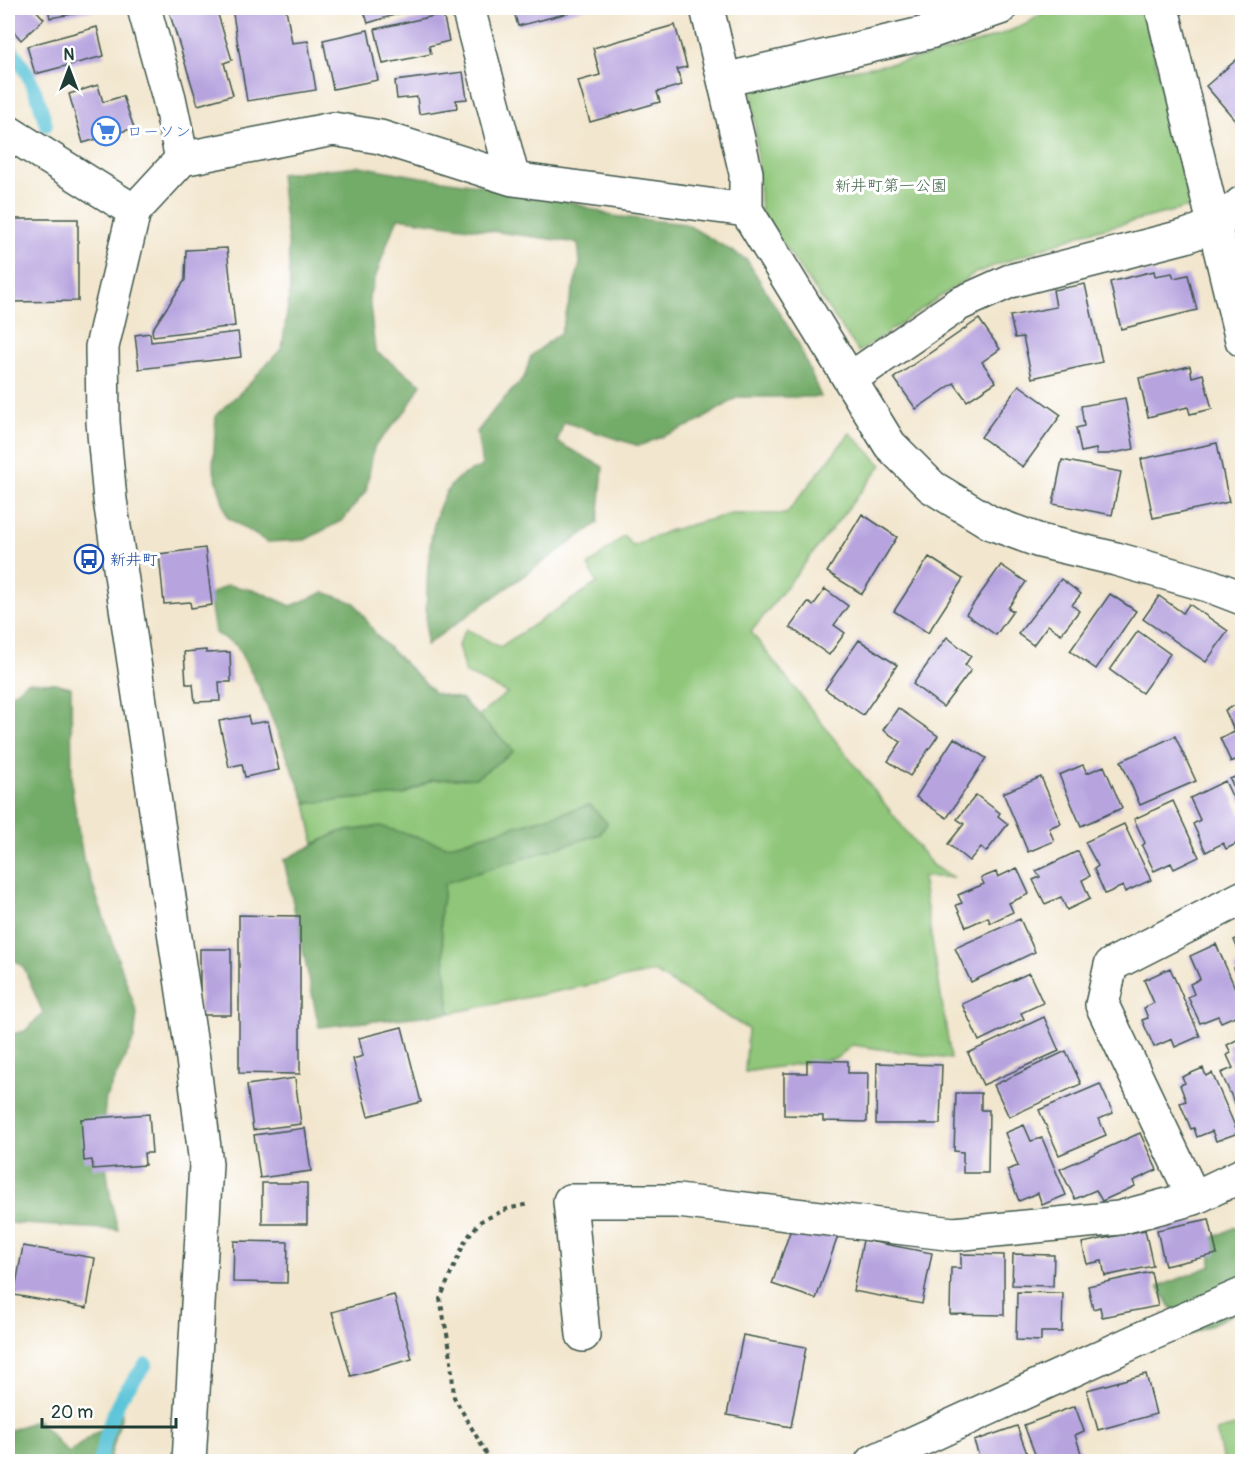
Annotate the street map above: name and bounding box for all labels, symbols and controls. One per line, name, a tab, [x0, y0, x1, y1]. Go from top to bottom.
north arrow	[39, 39, 99, 99]
text: N	[64, 45, 75, 65]
supermarket icon: ローソン	[90, 115, 122, 147]
place label: ローソン	[127, 122, 191, 142]
park label: 新井町第一公園	[835, 176, 947, 196]
bus stop icon: 新井町	[73, 543, 105, 575]
place label: 新井町	[110, 550, 158, 570]
scale bar	[42, 1391, 176, 1429]
text: 20 m	[51, 1401, 93, 1424]

